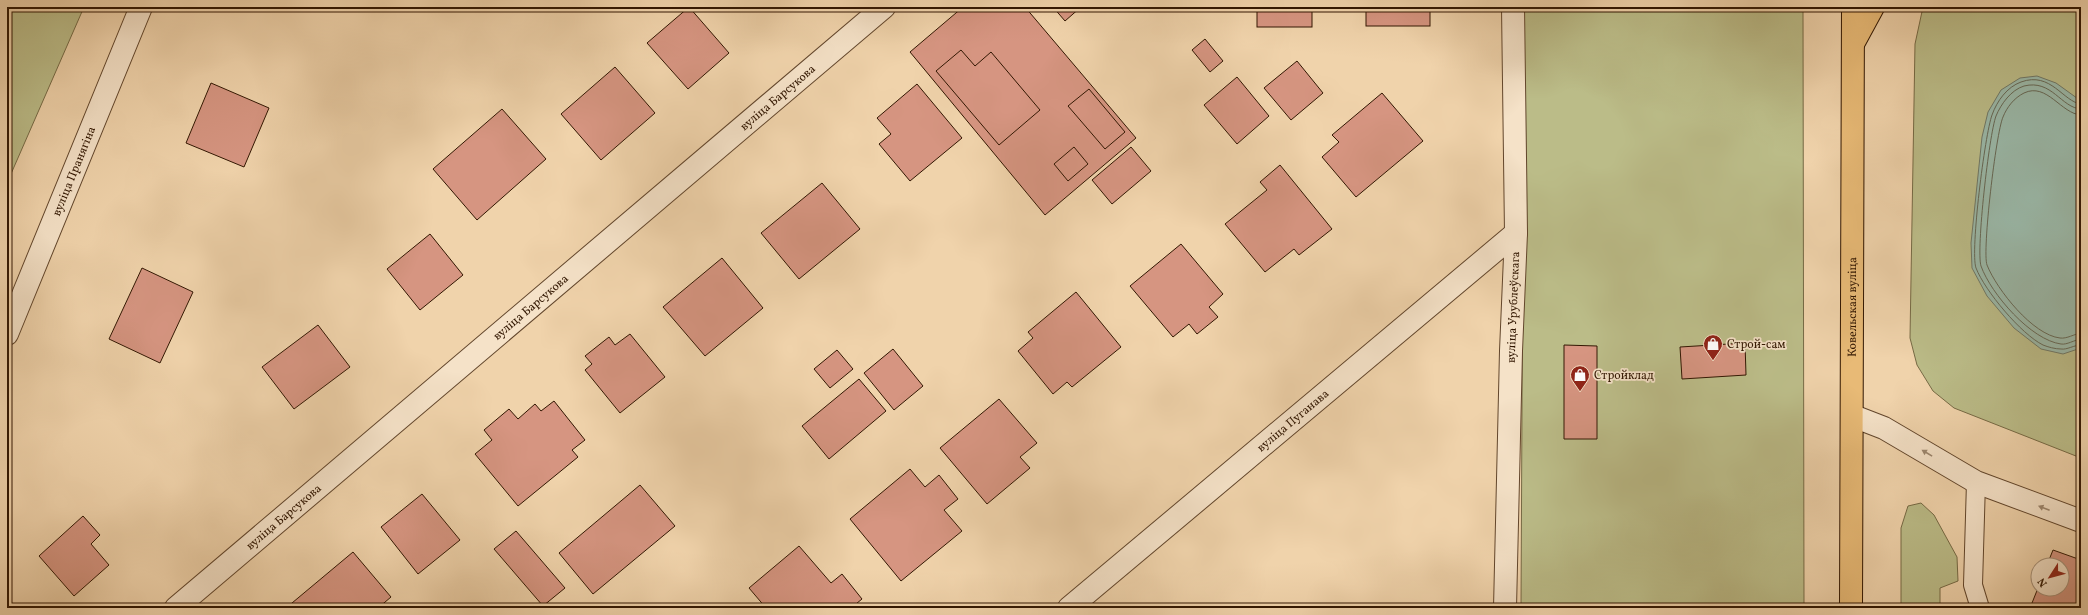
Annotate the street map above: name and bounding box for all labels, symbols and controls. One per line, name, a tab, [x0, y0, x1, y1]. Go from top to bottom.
street label: вуліца Барсукова	[737, 62, 819, 135]
street label: вуліца Пранягіна	[49, 124, 100, 219]
street label: вуліца Урублеўскага	[1504, 251, 1524, 363]
street label: Ковельская вуліца	[1845, 257, 1861, 357]
street label: вуліца Барсукова	[490, 271, 572, 344]
shop icon: Строй-сам	[1702, 333, 1724, 361]
place label: Строй-сам	[1727, 337, 1786, 353]
shop icon: Стройклад	[1569, 364, 1591, 392]
place label: Стройклад	[1594, 368, 1654, 384]
street label: вуліца Пуганава	[1254, 386, 1333, 456]
one-way arrow	[1921, 450, 1933, 457]
street label: вуліца Барсукова	[243, 481, 325, 554]
one-way arrow	[2038, 504, 2050, 510]
north arrow	[2030, 557, 2070, 597]
text: N	[2035, 574, 2052, 590]

